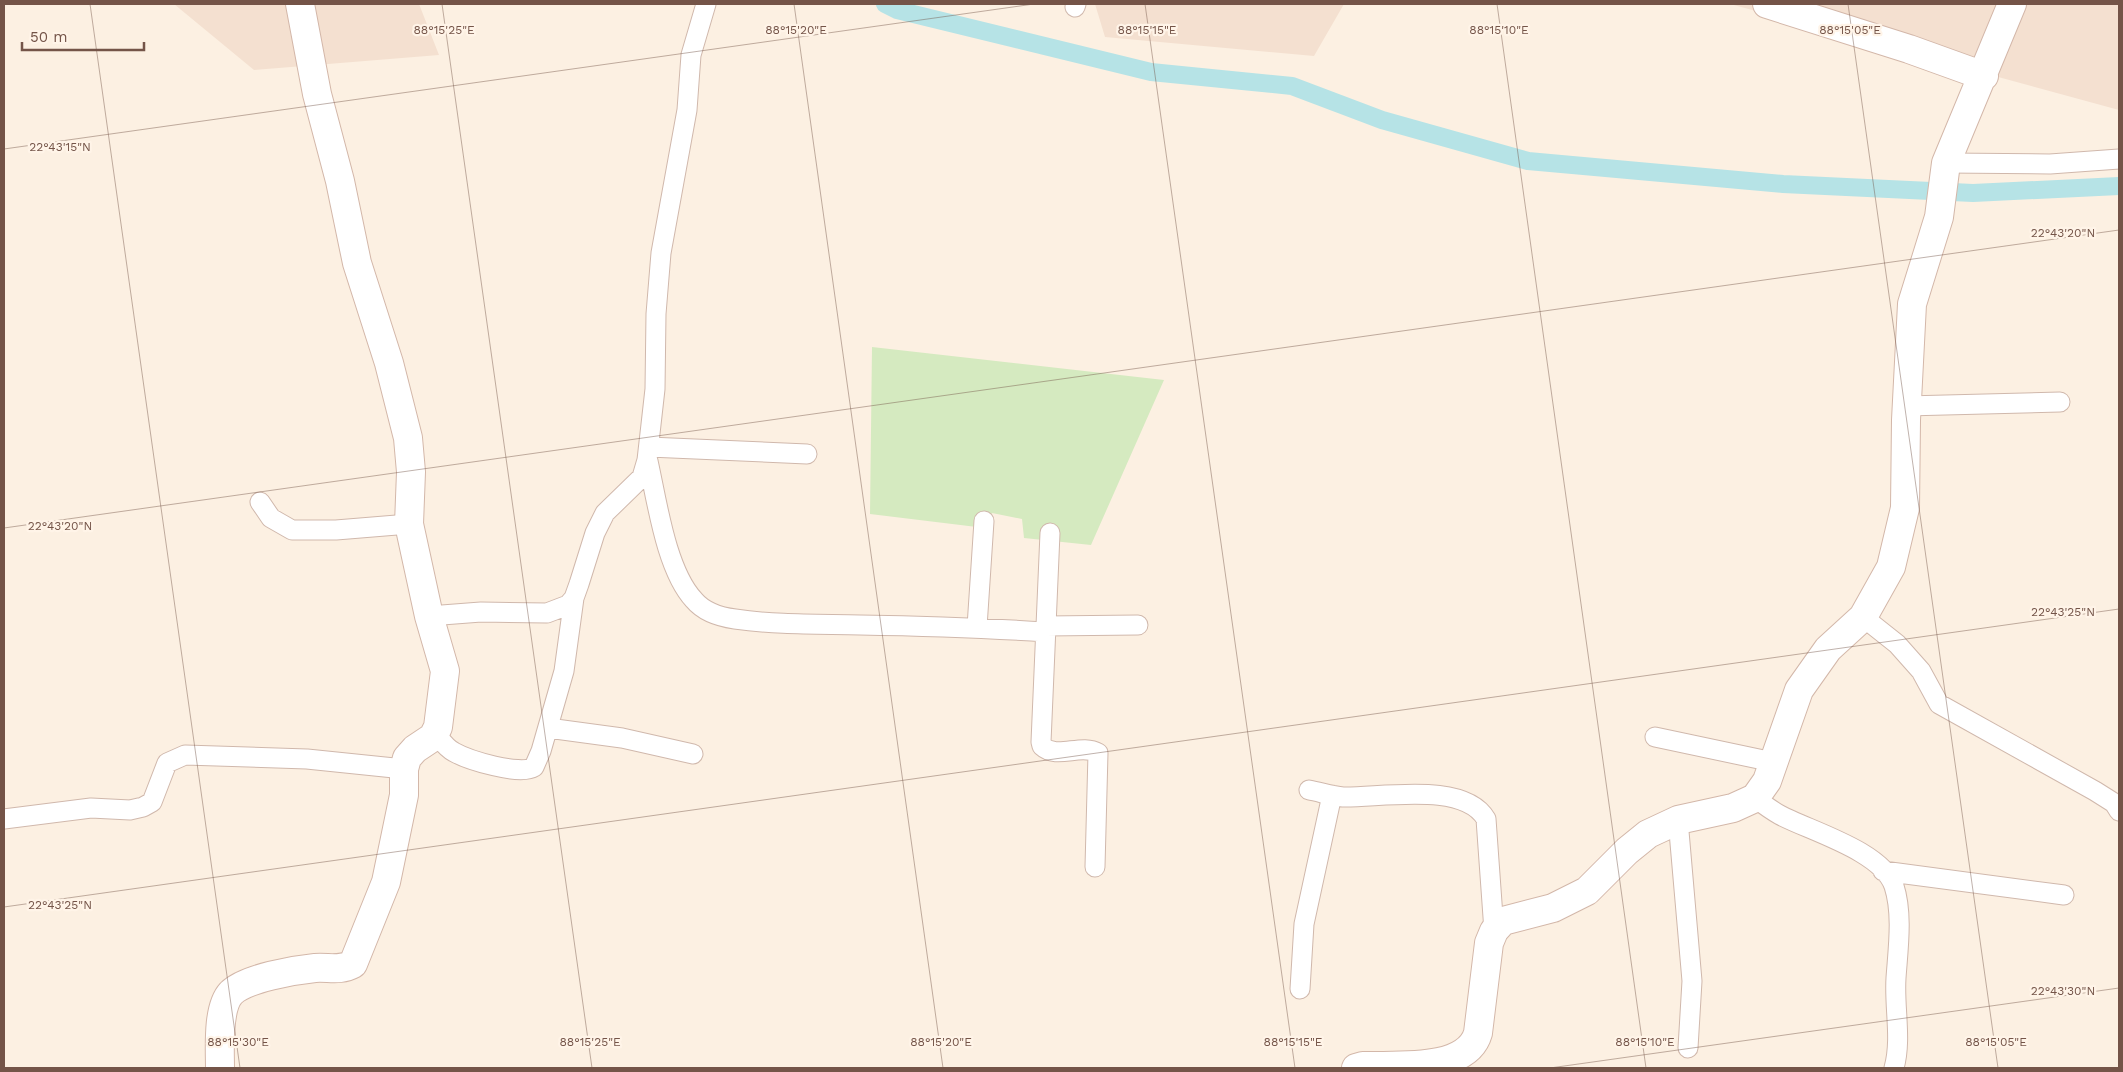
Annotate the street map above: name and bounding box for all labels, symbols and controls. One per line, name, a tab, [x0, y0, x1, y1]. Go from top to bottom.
scale bar	[22, 20, 145, 52]
text: 88°15'25"E	[413, 23, 475, 37]
text: 88°15'20"E	[765, 23, 827, 37]
text: 88°15'15"E	[1118, 23, 1177, 37]
text: 88°15'10"E	[1469, 23, 1529, 37]
text: 88°15'05"E	[1819, 23, 1881, 37]
text: 50 m	[30, 28, 67, 46]
text: 22°43'15"N	[29, 140, 91, 154]
text: 22°43'20"N	[2031, 226, 2095, 240]
text: 22°43'20"N	[28, 519, 92, 533]
text: 22°43'25"N	[2031, 605, 2095, 619]
text: 22°43'25"N	[28, 898, 92, 912]
text: 22°43'30"N	[2031, 984, 2095, 998]
text: 88°15'30"E	[207, 1035, 269, 1049]
text: 88°15'25"E	[559, 1035, 621, 1049]
text: 88°15'20"E	[910, 1035, 972, 1049]
text: 88°15'15"E	[1264, 1035, 1323, 1049]
text: 88°15'10"E	[1615, 1035, 1675, 1049]
text: 88°15'05"E	[1965, 1035, 2027, 1049]

